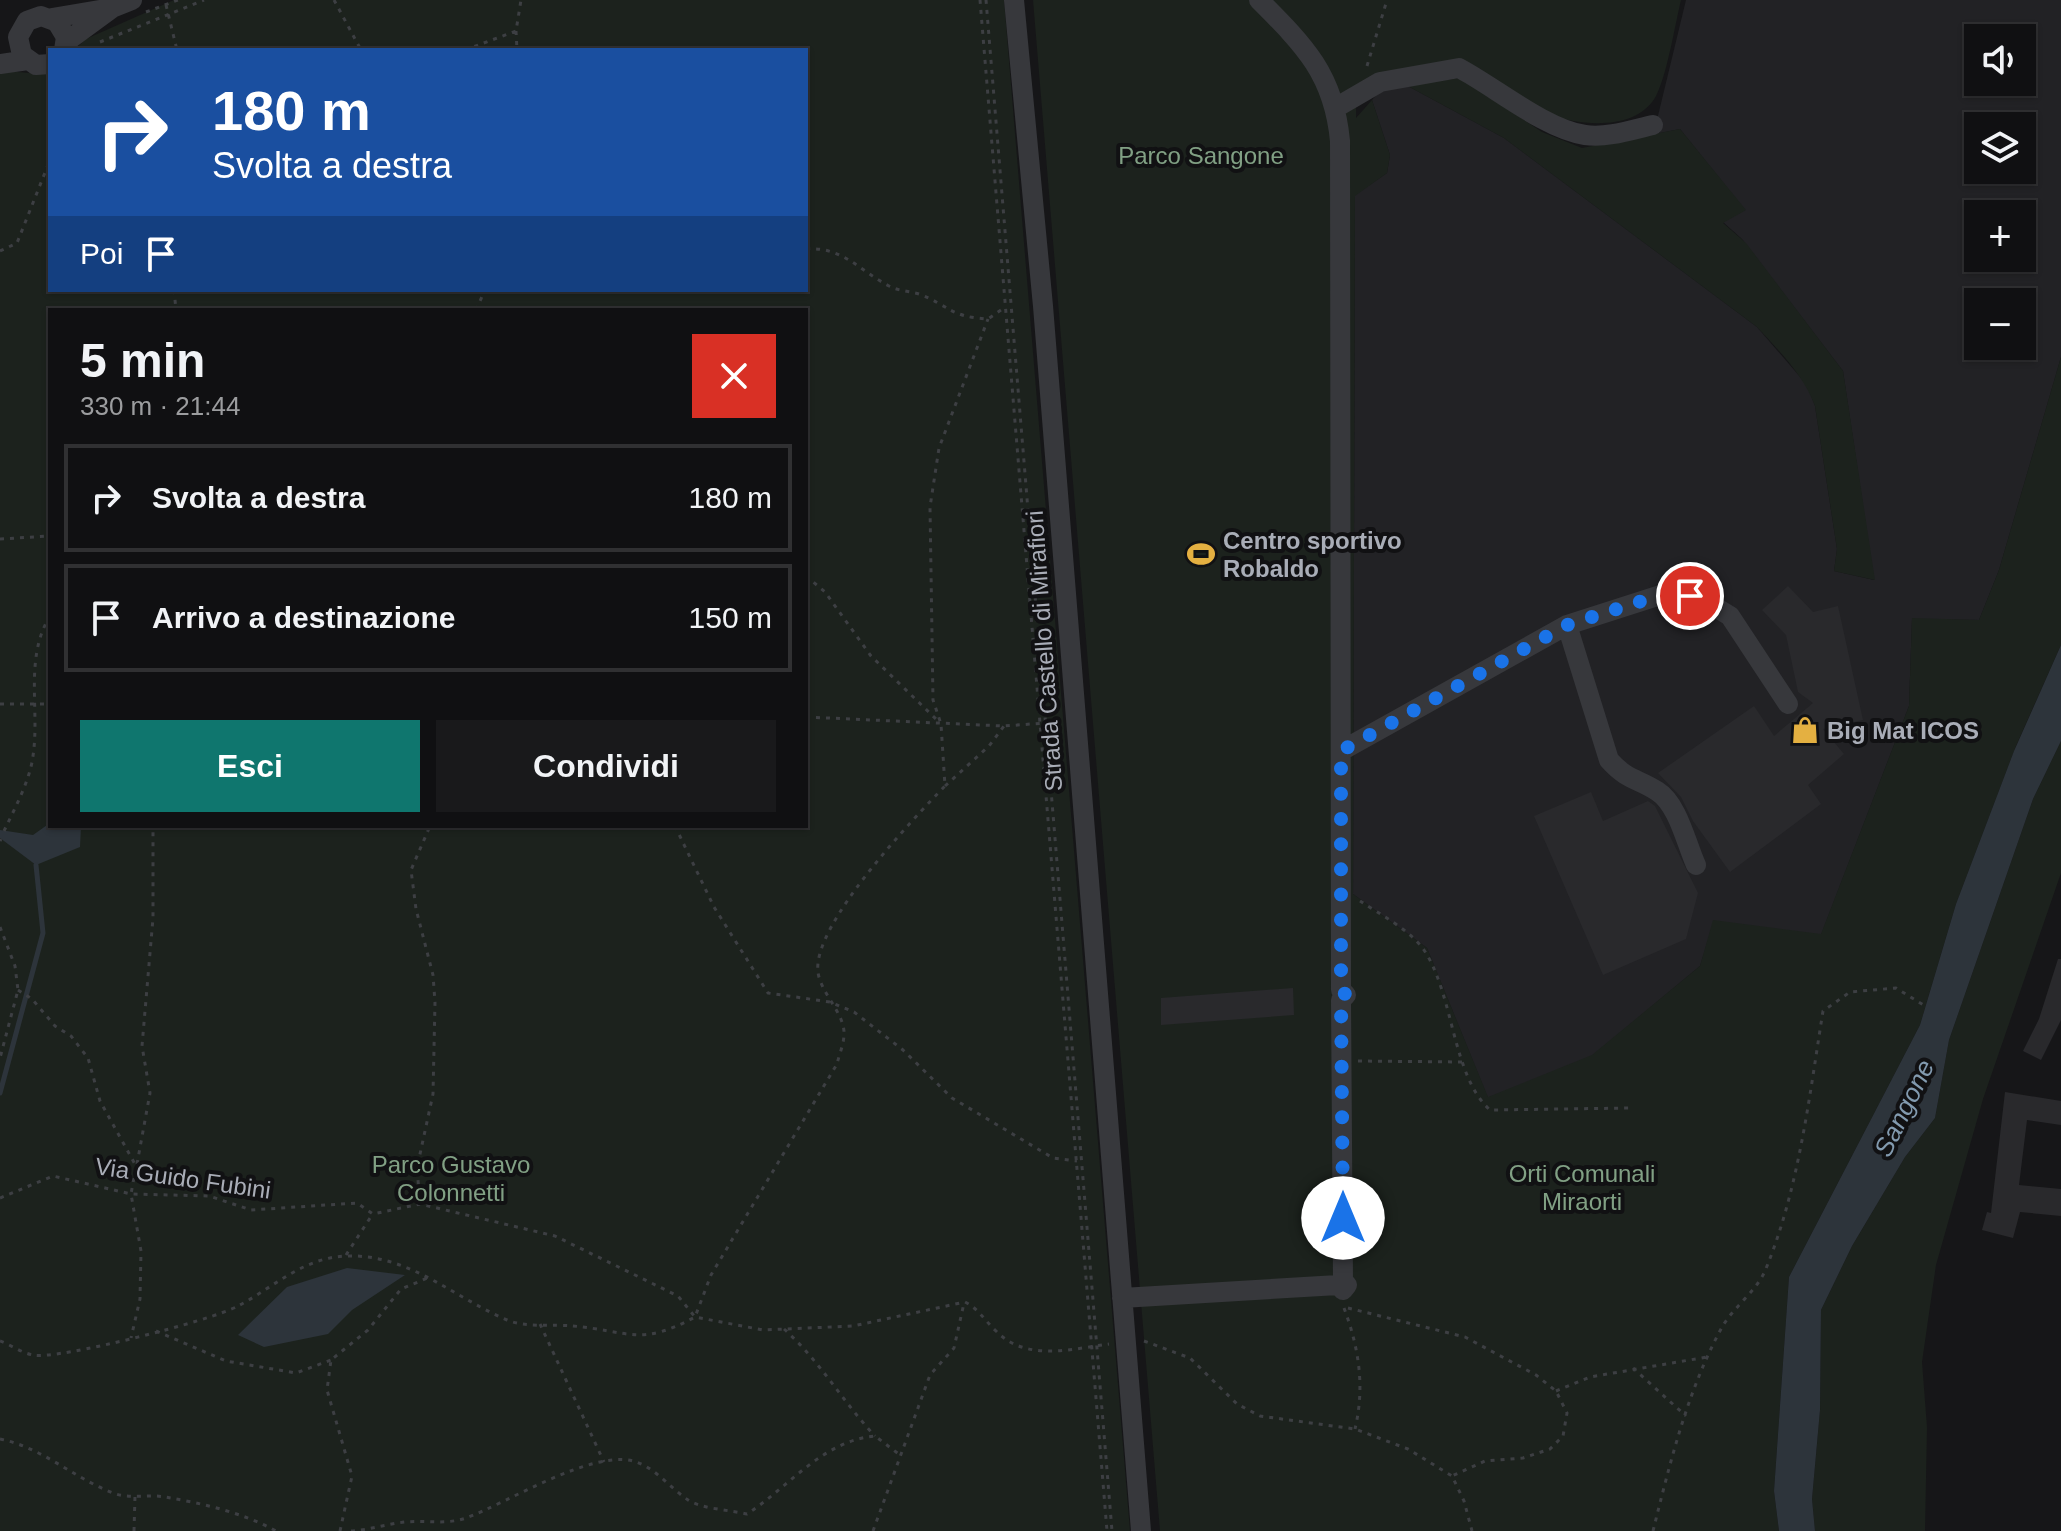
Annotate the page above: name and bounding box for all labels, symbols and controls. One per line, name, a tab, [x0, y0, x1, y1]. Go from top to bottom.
map controls	[1964, 24, 2036, 360]
button: sound	[1964, 24, 2036, 96]
text: 180 m	[212, 79, 371, 142]
icon: right	[80, 80, 184, 184]
button: layers	[1964, 112, 2036, 184]
park label: Parco Sangone	[1118, 142, 1284, 169]
text: Svolta a destra	[212, 145, 452, 186]
button: +	[1964, 200, 2036, 272]
icon: arrive	[139, 232, 183, 276]
text: Poi	[80, 237, 123, 270]
button: −	[1964, 288, 2036, 360]
text: 5 min	[80, 334, 205, 387]
button: close	[692, 334, 776, 418]
text: 330 m · 21:44	[80, 391, 240, 421]
icon: right	[84, 476, 128, 520]
text: Svolta a destra	[152, 481, 365, 514]
text: 180 m	[689, 481, 772, 514]
street label: Strada Castello di Mirafiori	[1021, 510, 1067, 792]
place label: Centro sportivo Robaldo	[1223, 527, 1402, 582]
sports icon: Centro sportivo Robaldo	[1186, 539, 1216, 569]
pin	[1656, 562, 1724, 630]
icon: arrive	[1668, 574, 1712, 618]
icon: arrive	[84, 596, 128, 640]
text: Arrivo a destinazione	[152, 601, 455, 634]
text: 150 m	[689, 601, 772, 634]
shop icon: Big Mat ICOS	[1790, 715, 1820, 745]
place label: Big Mat ICOS	[1827, 717, 1979, 744]
button: Esci	[80, 720, 420, 812]
button: Condividi	[436, 720, 776, 812]
water label: Sangone	[1868, 1055, 1940, 1161]
park label: Parco Gustavo Colonnetti	[372, 1151, 530, 1206]
street label: Via Guido Fubini	[93, 1152, 273, 1204]
park label: Orti Comunali Miraorti	[1509, 1160, 1655, 1215]
position arrow	[1301, 1176, 1385, 1260]

